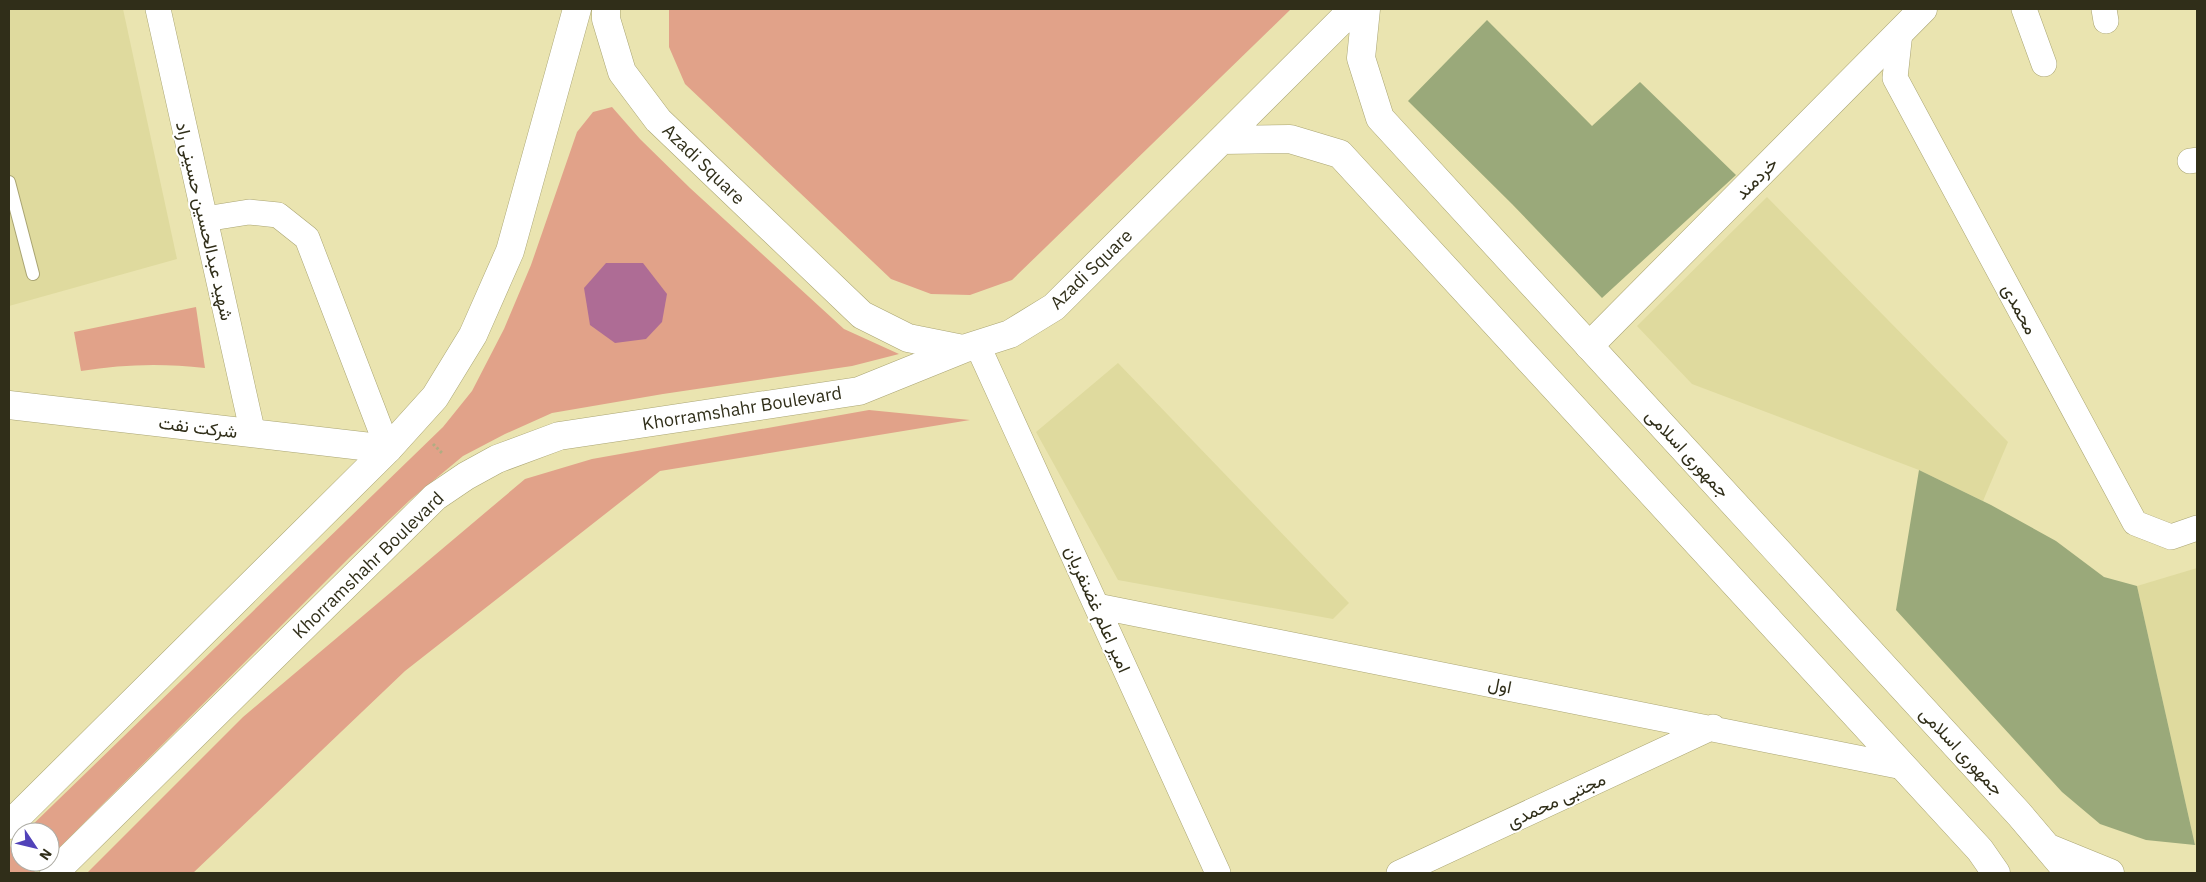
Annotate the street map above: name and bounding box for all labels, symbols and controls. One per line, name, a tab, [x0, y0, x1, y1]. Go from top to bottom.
street label: شهید عبدالحسین حسینی راد	[171, 119, 239, 323]
street label: Azadi Square	[658, 119, 750, 209]
street label: خردمند	[1730, 152, 1782, 204]
street label: Azadi Square	[1045, 224, 1137, 314]
street label: محمدی	[1997, 280, 2043, 338]
street label: Khorramshahr Boulevard	[641, 381, 843, 435]
street label: جمهوری اسلامی	[1641, 404, 1735, 502]
street label: شرکت نفت	[157, 411, 239, 443]
street label: Khorramshahr Boulevard	[287, 487, 449, 643]
street label: امیر اعلم غضنفریان	[1059, 542, 1136, 676]
street label: اول	[1486, 671, 1514, 699]
street label: جمهوری اسلامی	[1915, 702, 2009, 800]
street label: مجتبی محمدی	[1503, 767, 1609, 833]
north arrow	[10, 822, 60, 872]
text: N	[35, 845, 56, 864]

